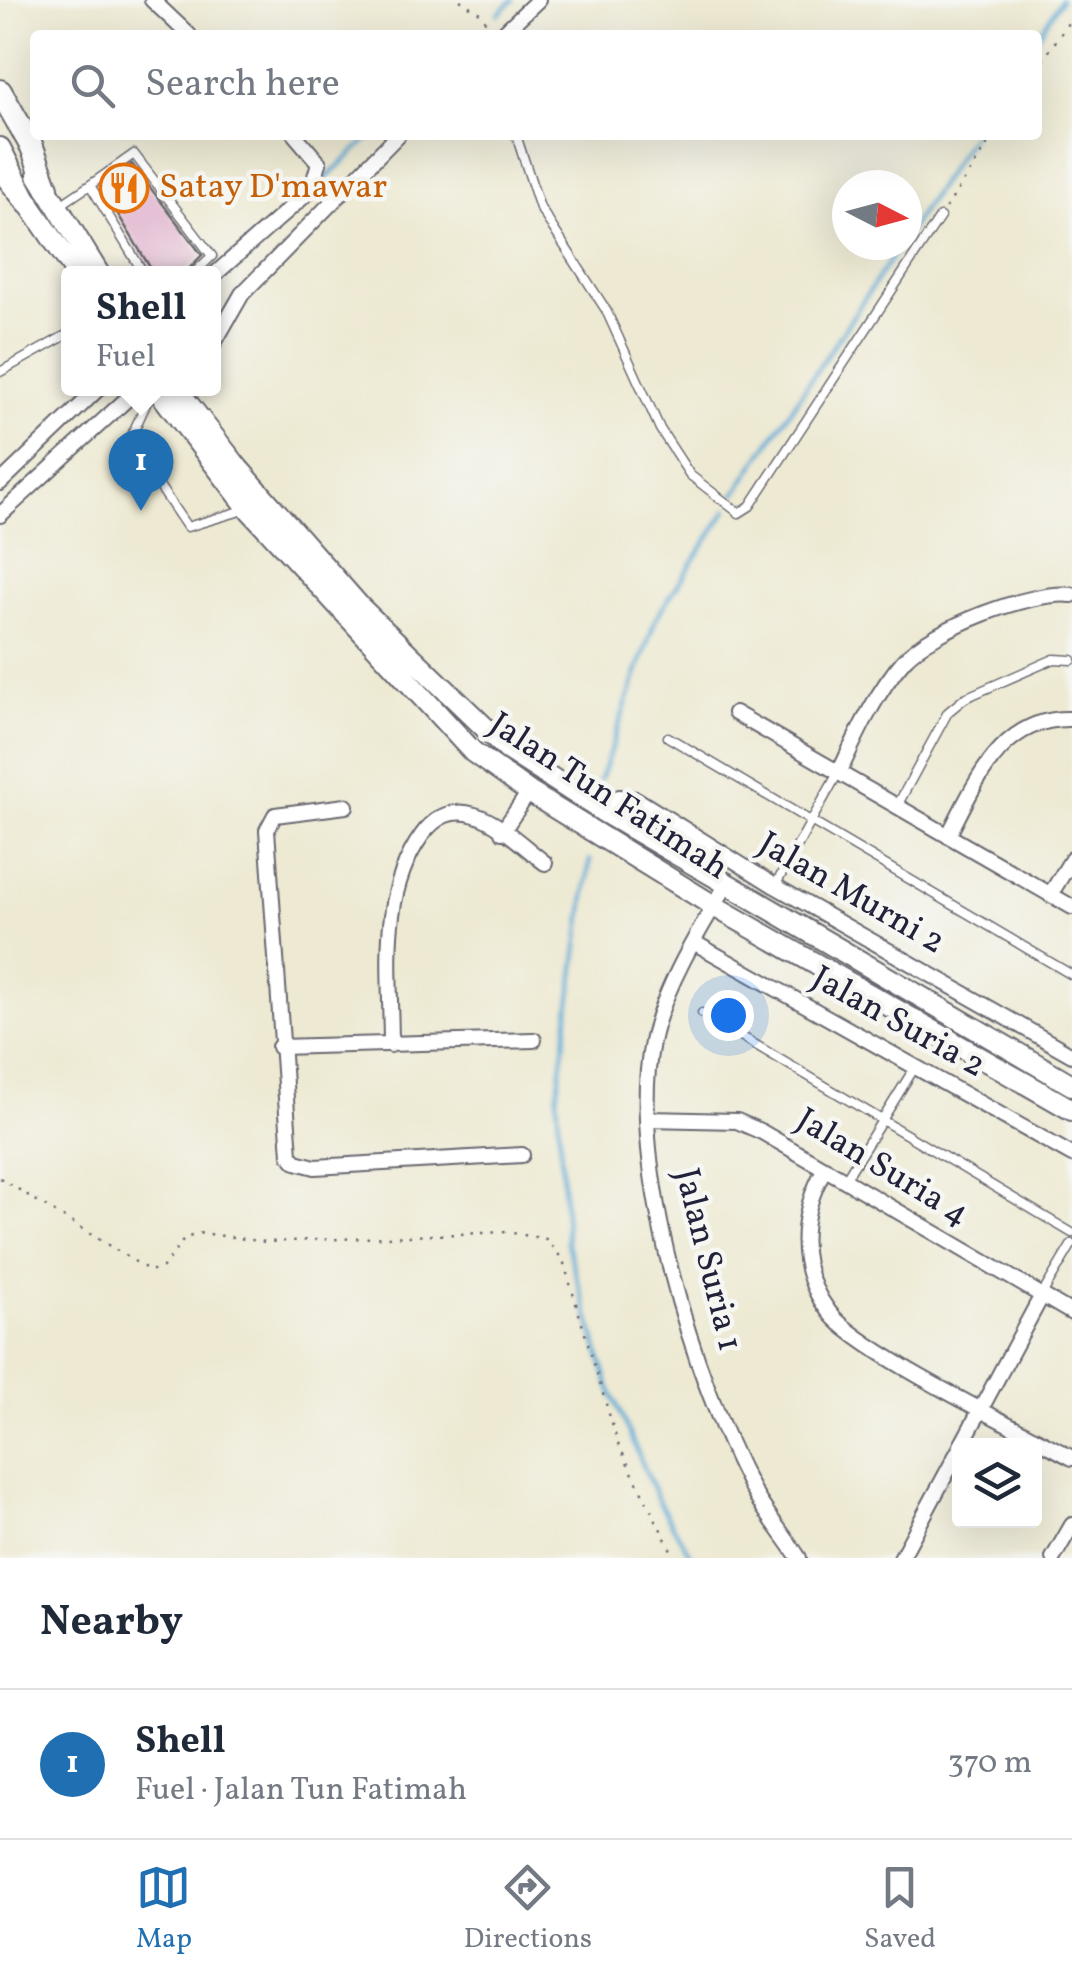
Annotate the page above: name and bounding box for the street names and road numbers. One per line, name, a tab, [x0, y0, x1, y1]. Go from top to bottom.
street label: Jalan Tun Fatimah	[479, 701, 737, 893]
street label: Jalan Murni 2	[749, 821, 953, 967]
street label: Jalan Suria 2	[802, 955, 994, 1091]
street label: Jalan Suria 4	[786, 1097, 978, 1239]
street label: Jalan Suria 1	[661, 1163, 753, 1357]

